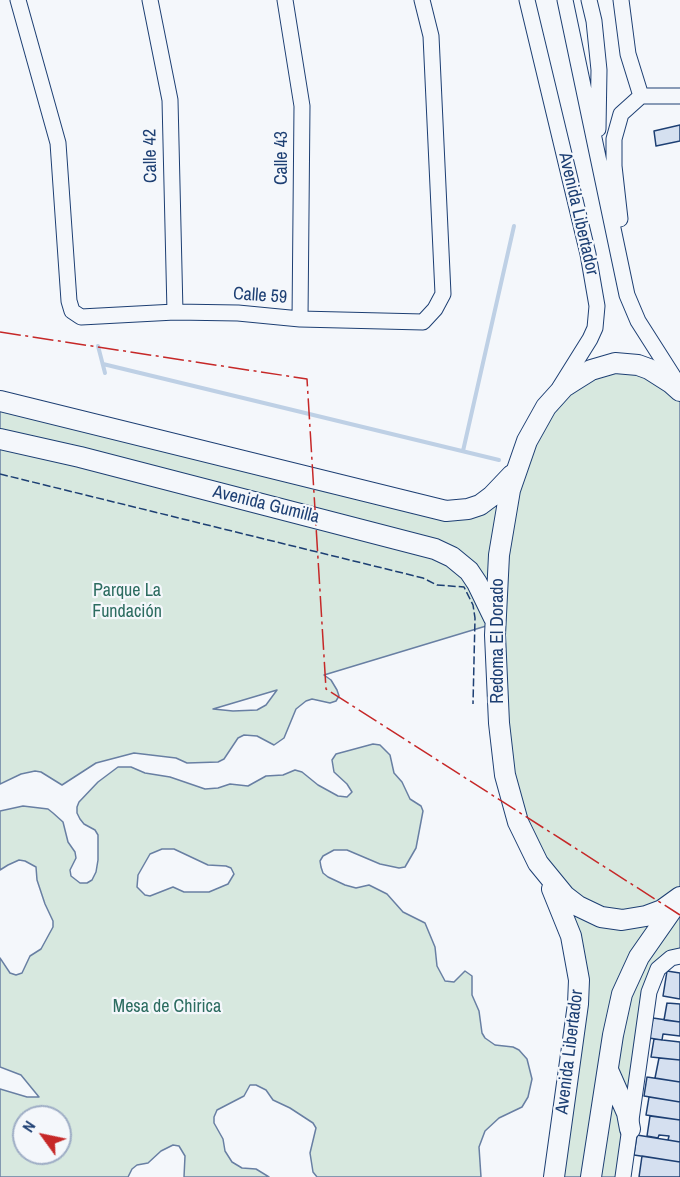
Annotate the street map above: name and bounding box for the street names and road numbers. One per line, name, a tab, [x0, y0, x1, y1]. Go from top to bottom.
street label: Calle 42	[140, 129, 162, 183]
street label: Calle 43	[271, 131, 293, 185]
street label: Avenida Libertador	[553, 151, 603, 277]
street label: Calle 59	[232, 283, 288, 309]
street label: Avenida Gumilla	[211, 481, 321, 529]
street label: Redoma El Dorado	[487, 578, 509, 704]
street label: Avenida Libertador	[552, 989, 588, 1115]

